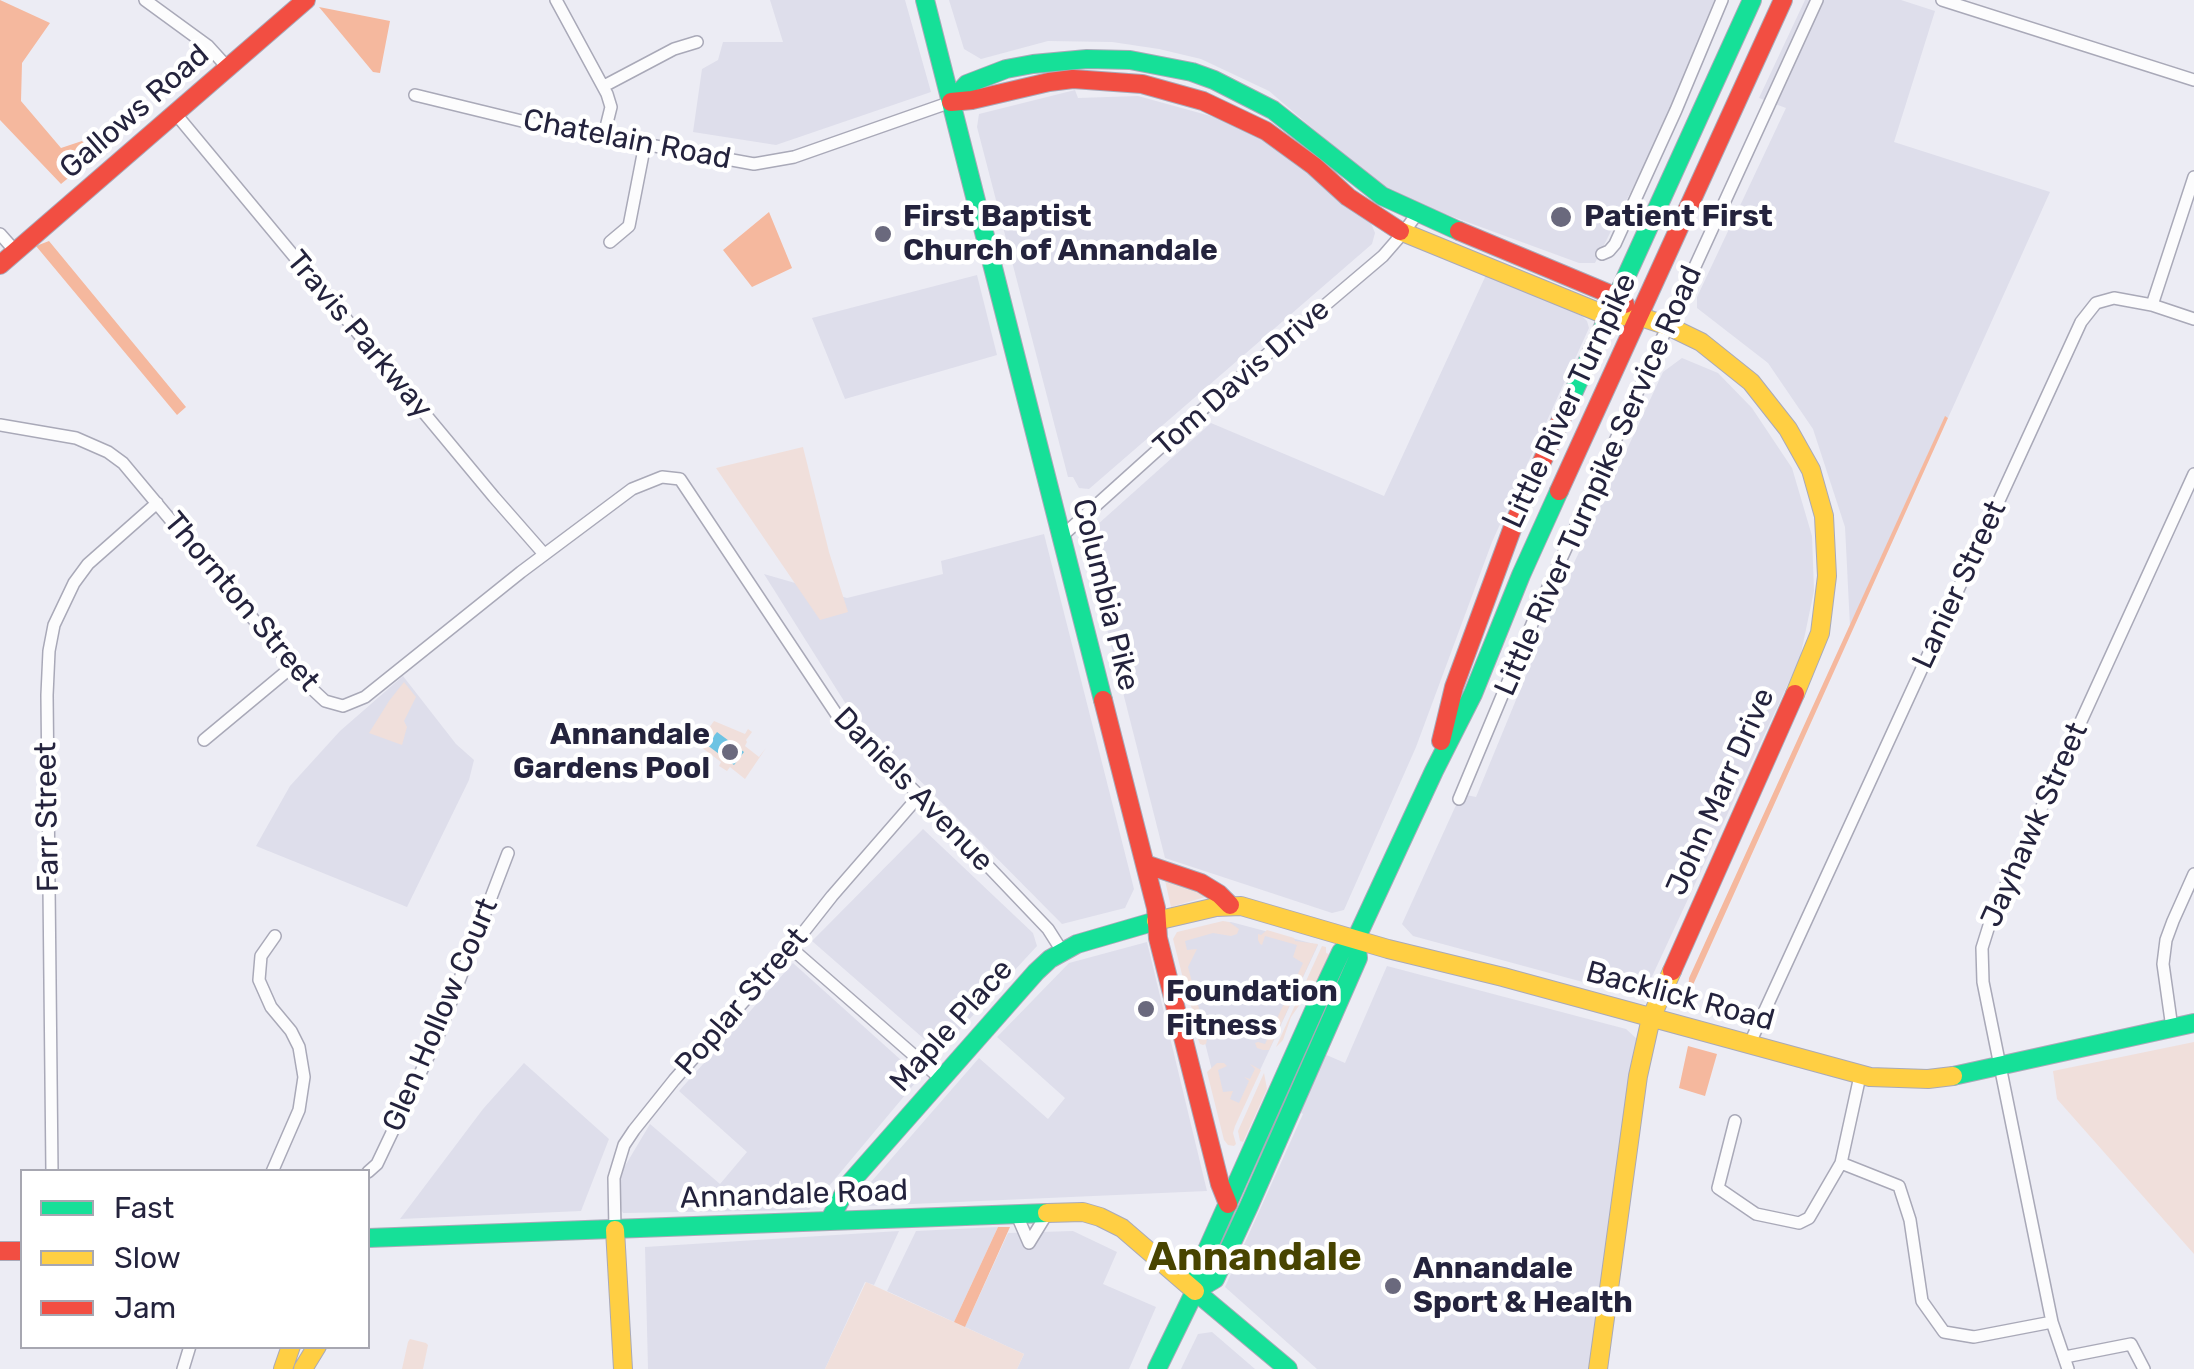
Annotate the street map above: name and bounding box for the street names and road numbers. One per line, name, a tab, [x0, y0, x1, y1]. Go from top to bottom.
street label: Gallows Road	[53, 37, 217, 187]
street label: Chatelain Road	[520, 102, 734, 178]
street label: Travis Parkway	[278, 244, 440, 426]
street label: Little River Turnpike Service Road	[1488, 260, 1710, 702]
street label: Little River Turnpike	[1495, 268, 1645, 534]
street label: Tom Davis Drive	[1147, 292, 1337, 464]
street label: Columbia Pike	[1064, 495, 1146, 695]
street label: Lanier Street	[1905, 495, 2015, 675]
street label: Thornton Street	[156, 505, 326, 699]
street label: John Marr Drive	[1659, 683, 1783, 901]
street label: Daniels Avenue	[826, 700, 1000, 880]
street label: Jayhawk Street	[1974, 717, 2096, 933]
street label: Farr Street	[29, 742, 67, 892]
street label: Glen Hollow Court	[376, 893, 506, 1137]
street label: Poplar Street	[668, 921, 816, 1083]
street label: Maple Place	[883, 952, 1021, 1100]
street label: Backlick Road	[1582, 955, 1778, 1039]
street label: Annandale Road	[679, 1173, 909, 1217]

